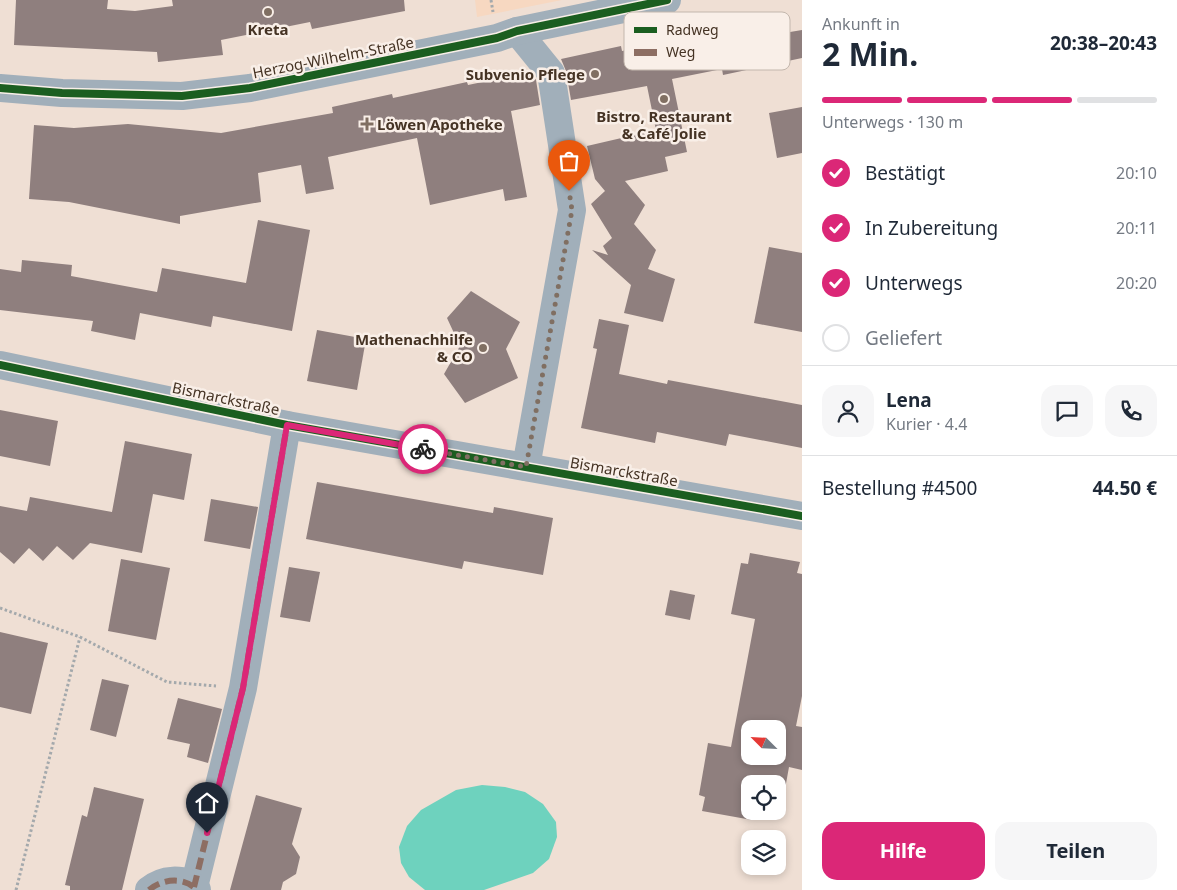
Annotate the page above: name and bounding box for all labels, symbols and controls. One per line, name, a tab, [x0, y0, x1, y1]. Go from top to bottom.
marker: Kreta	[262, 6, 274, 18]
legend	[624, 12, 790, 70]
text: Ankunft in	[822, 13, 900, 35]
place label: Kreta	[248, 19, 288, 39]
text: Radweg	[666, 20, 719, 39]
text: 20:38–20:43	[1050, 30, 1157, 56]
street label: Herzog-Wilhelm-Straße	[251, 32, 415, 82]
text: 2 Min.	[822, 32, 918, 75]
text: Weg	[666, 42, 695, 61]
place label: Subvenio Pflege	[466, 64, 585, 84]
marker: Subvenio Pflege	[589, 68, 601, 80]
marker: Bistro, Restaurant & Café Jolie	[658, 93, 670, 105]
place label: Bistro, Restaurant & Café Jolie	[596, 106, 732, 143]
text: Unterwegs · 130 m	[822, 111, 963, 133]
place label: Löwen Apotheke	[377, 114, 503, 134]
marker: Löwen Apotheke	[361, 118, 373, 130]
pin	[548, 140, 590, 191]
icon: bag	[555, 147, 583, 175]
icon: check	[822, 159, 850, 187]
text: Bestätigt	[865, 160, 945, 186]
text: 20:10	[1116, 162, 1157, 184]
icon: check	[822, 214, 850, 242]
text: In Zubereitung	[865, 215, 998, 241]
text: 20:11	[1116, 217, 1157, 239]
icon: check	[822, 269, 850, 297]
text: Unterwegs	[865, 270, 963, 296]
text: 20:20	[1116, 272, 1157, 294]
text: Geliefert	[865, 325, 942, 351]
place label: Mathenachhilfe & CO	[355, 329, 473, 366]
marker: Mathenachhilfe & CO	[477, 342, 489, 354]
street label: Bismarckstraße	[171, 377, 281, 419]
button: person	[822, 385, 874, 437]
button: chat	[1041, 385, 1093, 437]
button: phone	[1105, 385, 1157, 437]
text: Lena	[886, 387, 932, 413]
text: Kurier · 4.4	[886, 413, 967, 435]
courier	[398, 424, 448, 474]
icon: bike	[409, 435, 437, 463]
street label: Bismarckstraße	[568, 452, 680, 490]
text: Bestellung #4500	[822, 475, 977, 501]
text: 44.50 €	[1092, 475, 1157, 501]
north arrow	[741, 720, 786, 765]
map controls	[741, 720, 786, 875]
button: locate	[741, 775, 786, 820]
pin	[186, 782, 228, 833]
icon: home	[193, 789, 221, 817]
button: Hilfe	[822, 822, 985, 880]
button: Teilen	[995, 822, 1157, 880]
button: layers	[741, 830, 786, 875]

